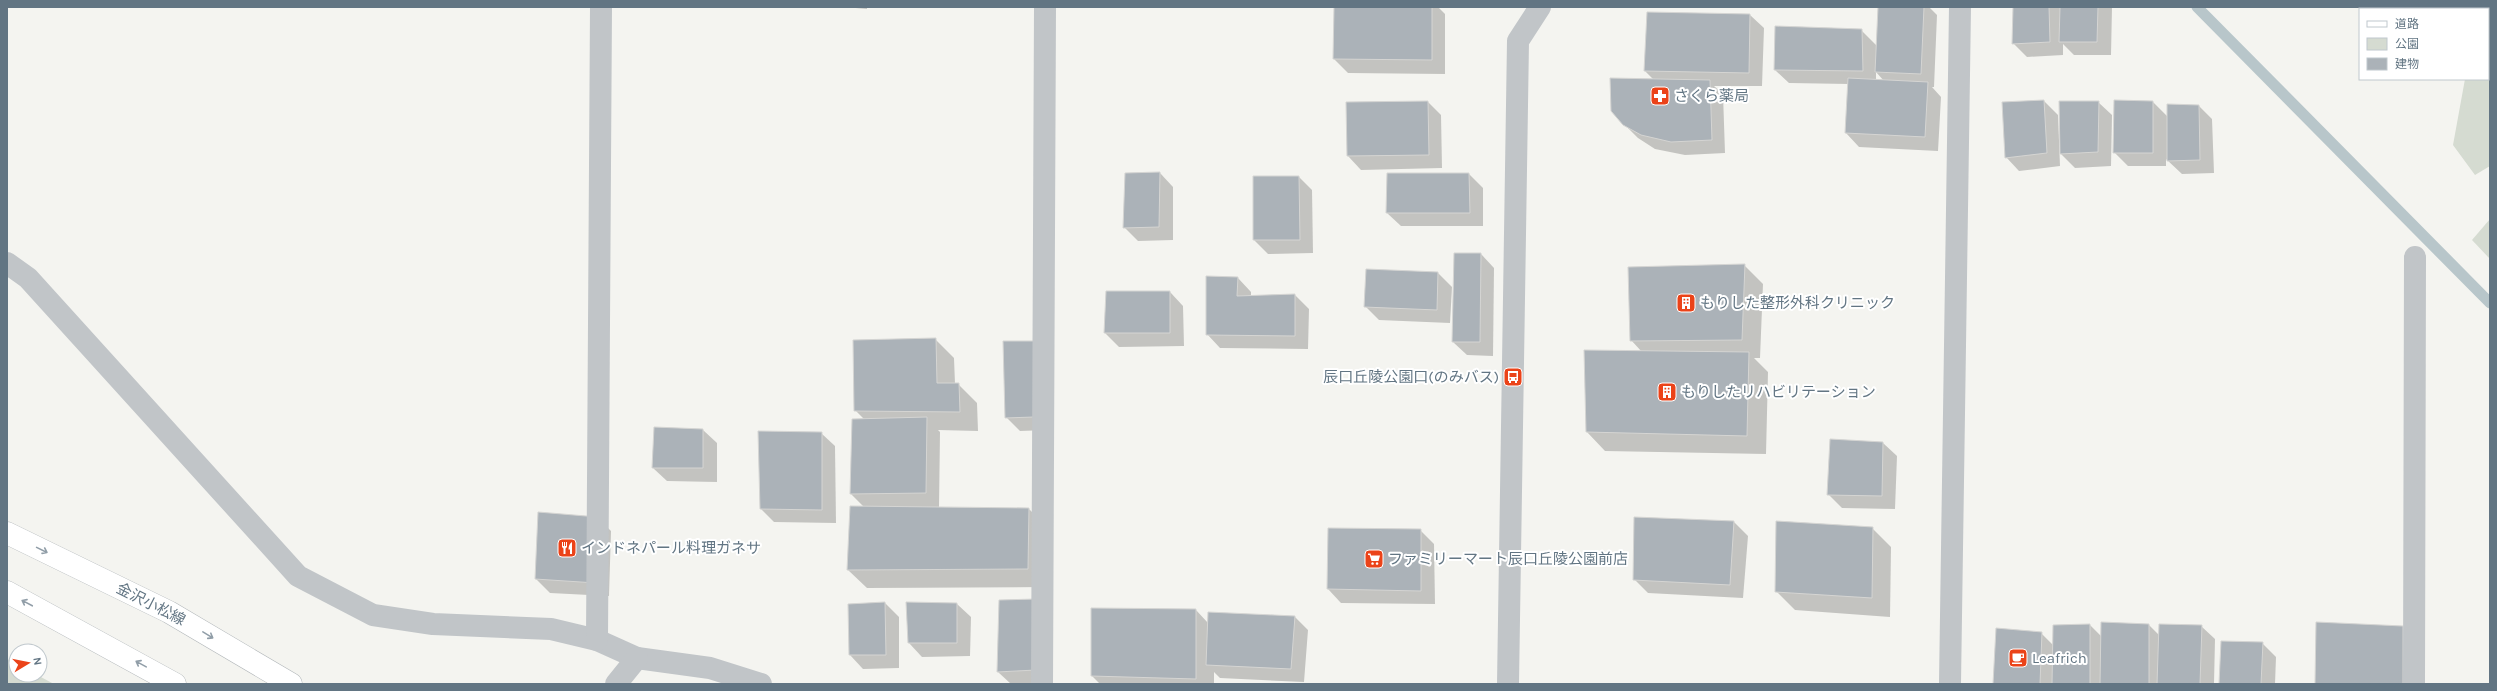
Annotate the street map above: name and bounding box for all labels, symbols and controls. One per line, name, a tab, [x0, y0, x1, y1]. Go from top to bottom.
legend	[2359, 8, 2489, 80]
text: 道路	[2395, 17, 2419, 31]
text: 公園	[2395, 37, 2419, 51]
text: 建物	[2395, 57, 2419, 71]
pharmacy icon: さくら薬局	[1649, 85, 1671, 107]
place label: さくら薬局	[1674, 87, 1749, 105]
building icon: もりした整形外科クリニック	[1675, 292, 1697, 314]
place label: もりした整形外科クリニック	[1700, 294, 1895, 312]
bus stop icon: 辰口丘陵公園口(のみバス)	[1502, 366, 1524, 388]
place label: 辰口丘陵公園口(のみバス)	[1323, 368, 1499, 386]
building icon: もりしたリハビリテーション	[1656, 381, 1678, 403]
place label: もりしたリハビリテーション	[1681, 383, 1876, 401]
restaurant icon: インドネパール料理ガネサ	[556, 537, 578, 559]
place label: インドネパール料理ガネサ	[581, 539, 761, 557]
one-way arrow	[36, 547, 48, 554]
supermarket icon: ファミリーマート辰口丘陵公園前店	[1363, 548, 1385, 570]
place label: ファミリーマート辰口丘陵公園前店	[1388, 550, 1628, 568]
street label: 金沢小松線	[113, 579, 189, 629]
one-way arrow	[21, 599, 33, 606]
one-way arrow	[202, 631, 214, 639]
north arrow	[8, 643, 48, 683]
cafe icon: Leafrich	[2007, 647, 2029, 669]
place label: Leafrich	[2032, 649, 2087, 667]
text: N	[30, 656, 44, 666]
one-way arrow	[135, 660, 147, 668]

